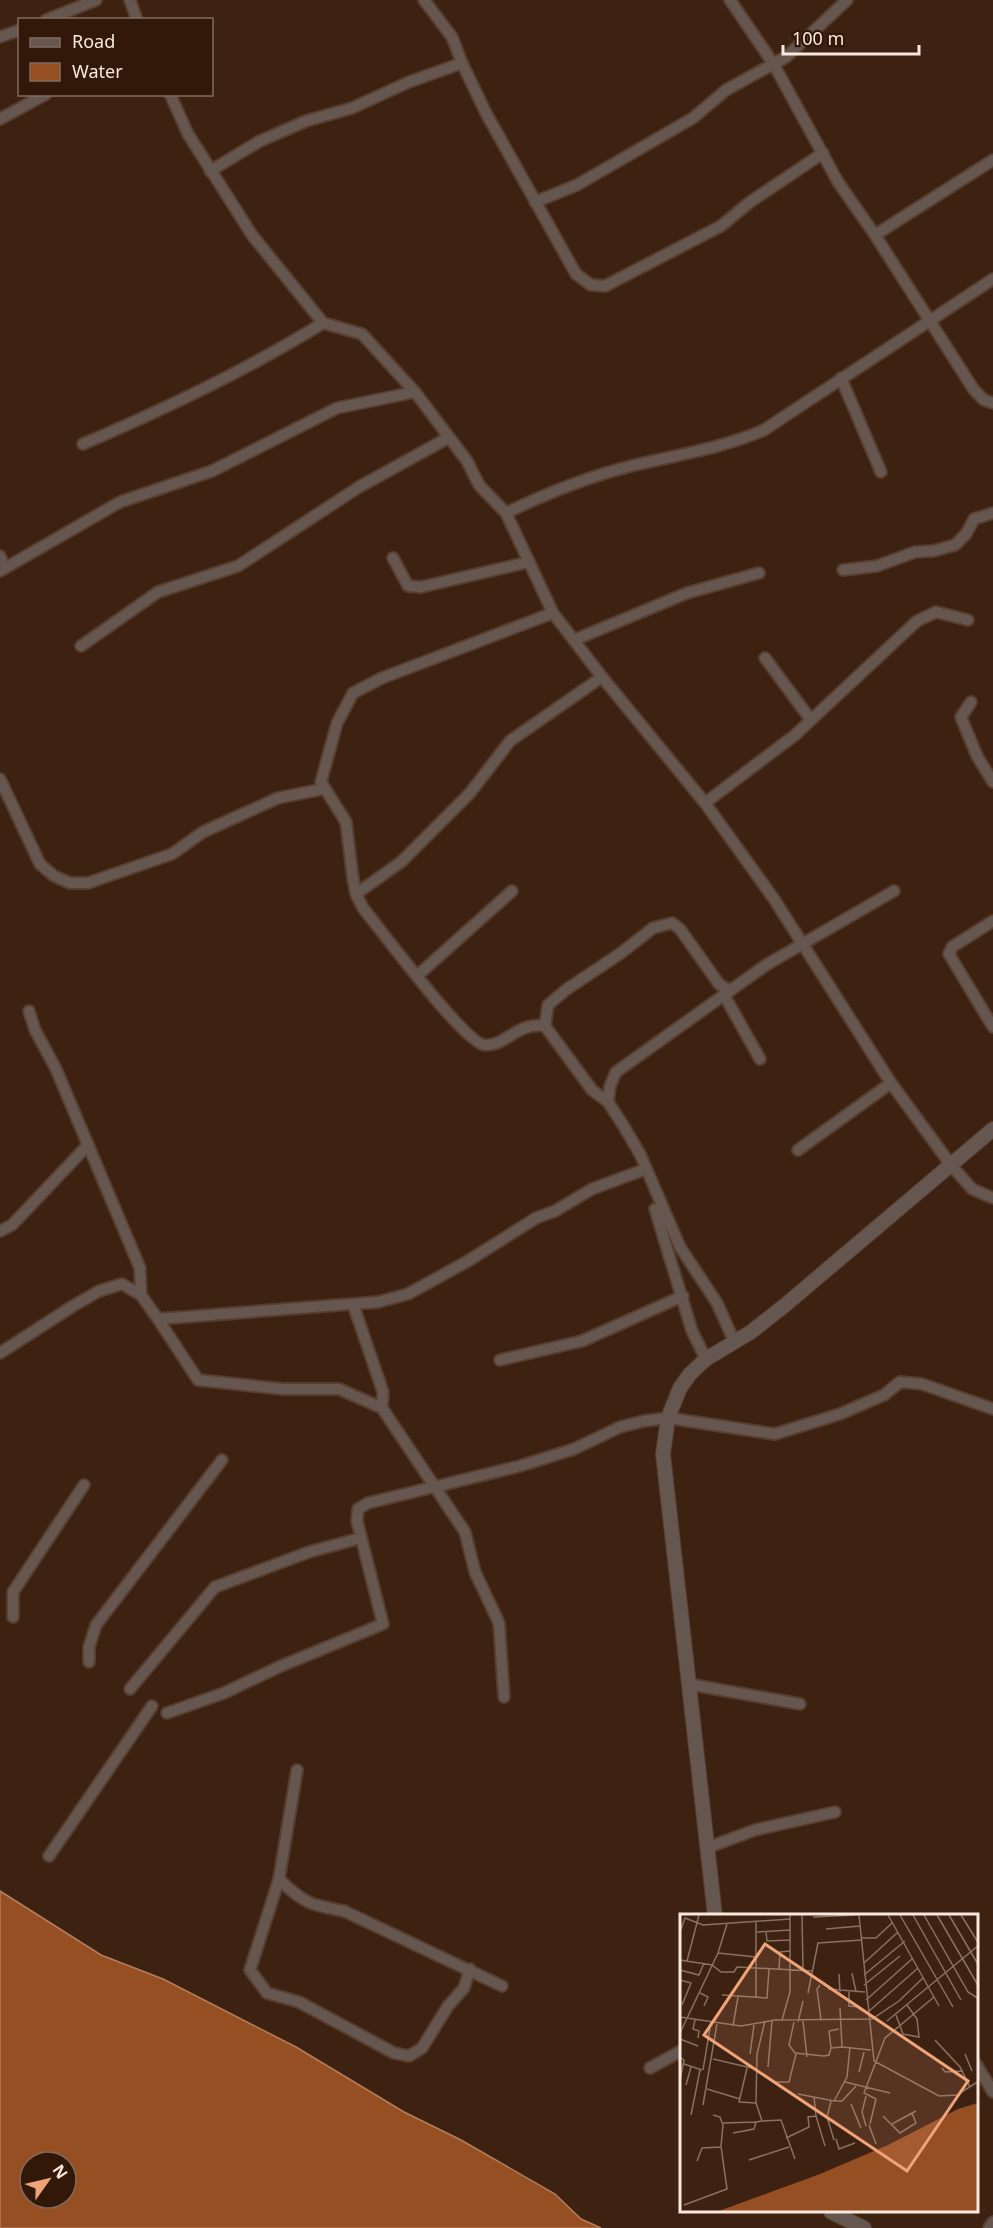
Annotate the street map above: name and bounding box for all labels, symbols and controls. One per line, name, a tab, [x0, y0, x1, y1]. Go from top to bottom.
legend	[18, 18, 213, 96]
scale bar	[783, 18, 920, 56]
text: 100 m	[792, 26, 844, 50]
text: Road	[72, 29, 115, 53]
text: Water	[72, 59, 123, 83]
inset map	[680, 1914, 978, 2213]
north arrow	[18, 2150, 78, 2210]
text: N	[48, 2160, 73, 2183]

